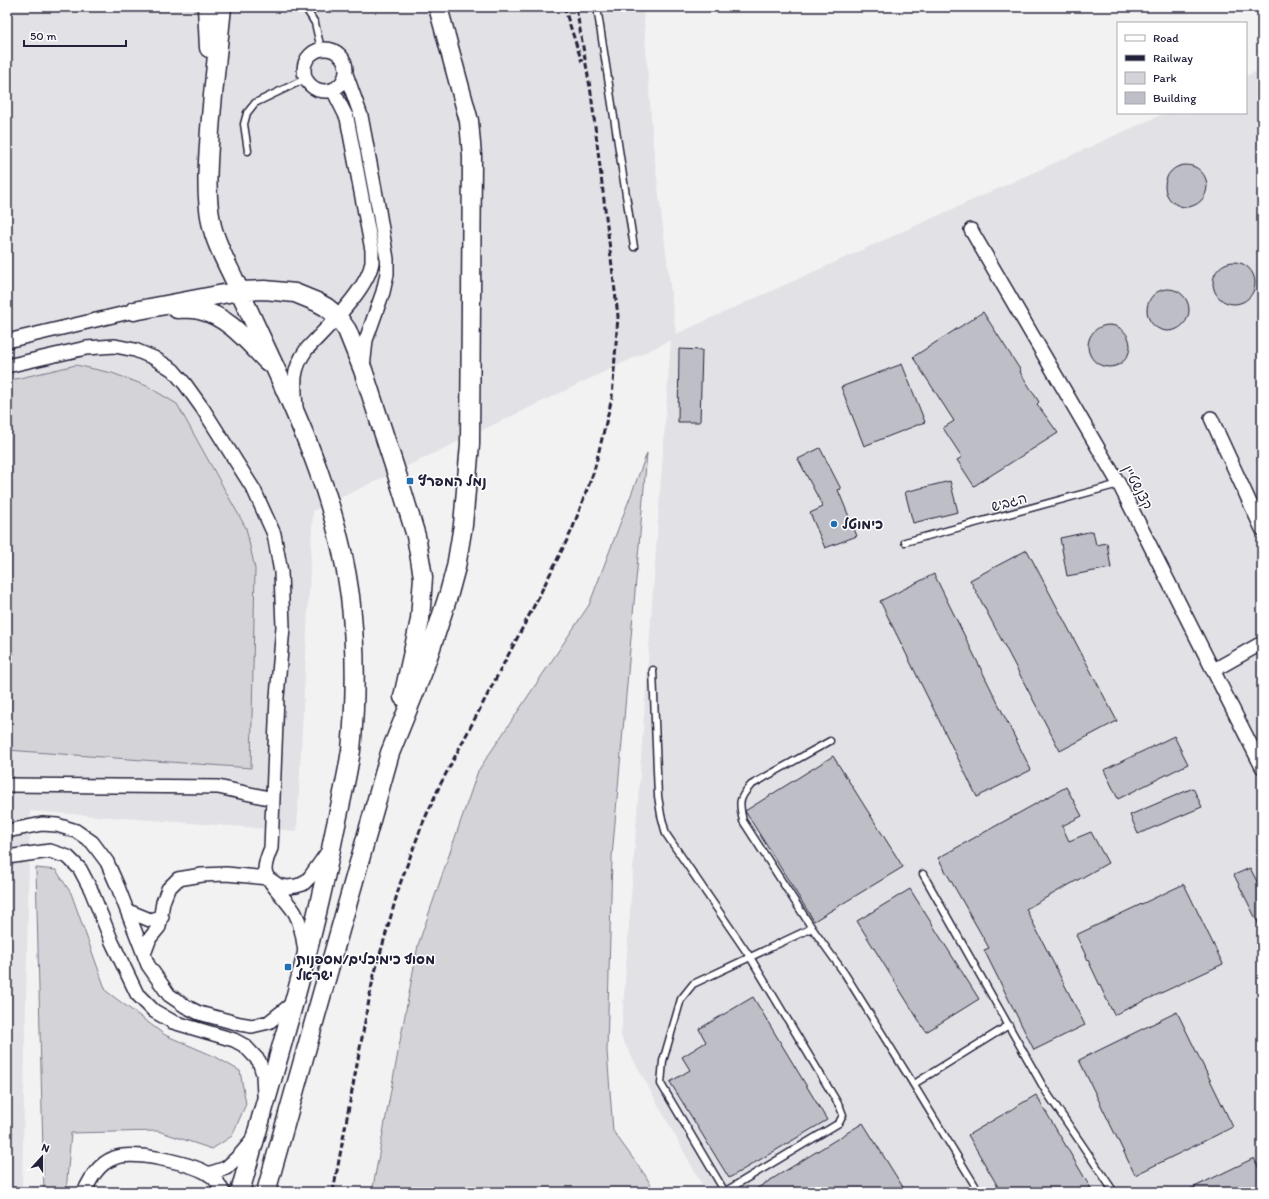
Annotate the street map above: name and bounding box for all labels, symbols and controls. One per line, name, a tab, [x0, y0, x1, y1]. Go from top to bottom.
scale bar	[24, 22, 126, 48]
legend	[1117, 22, 1247, 114]
text: 50 m	[30, 29, 56, 43]
text: Road	[1153, 31, 1179, 45]
text: Railway	[1153, 51, 1193, 65]
text: Park	[1153, 71, 1177, 85]
text: Building	[1153, 91, 1197, 105]
street label: קצנשטיין	[1119, 462, 1156, 512]
place label: נמל המפרץ	[418, 473, 487, 490]
marker: נמל המפרץ	[405, 476, 415, 486]
street label: הגביש	[989, 490, 1029, 515]
place label: כימוטל	[842, 516, 883, 533]
marker: כימוטל	[829, 519, 839, 529]
place label: מסוף כימיכלים/מספנות ישראל	[296, 951, 435, 984]
marker: מסוף כימיכלים/מספנות ישראל	[283, 962, 293, 972]
north arrow	[22, 1137, 62, 1177]
text: N	[40, 1141, 51, 1156]

